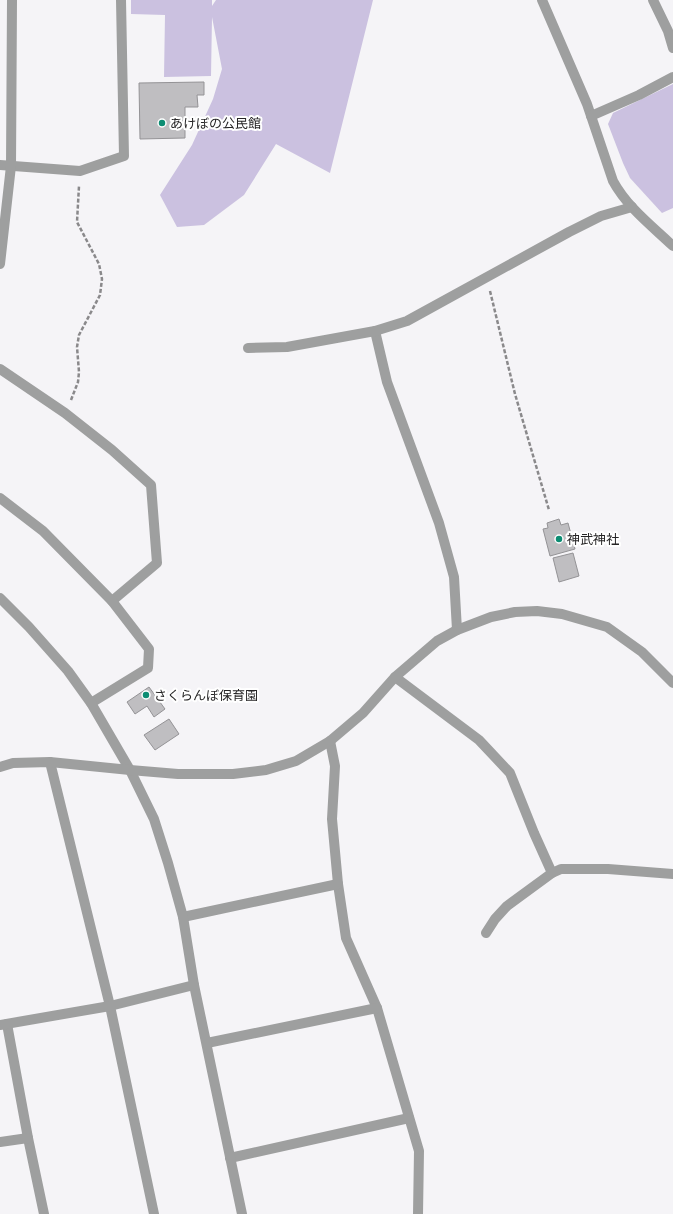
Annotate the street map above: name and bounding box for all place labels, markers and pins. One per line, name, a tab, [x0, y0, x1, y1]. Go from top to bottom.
place label: あけぼの公民館	[170, 116, 261, 131]
marker: あけぼの公民館	[157, 118, 167, 128]
place label: 神武神社	[567, 532, 619, 547]
marker: 神武神社	[554, 534, 564, 544]
place label: さくらんぼ保育園	[154, 688, 258, 703]
marker: さくらんぼ保育園	[141, 690, 151, 700]

